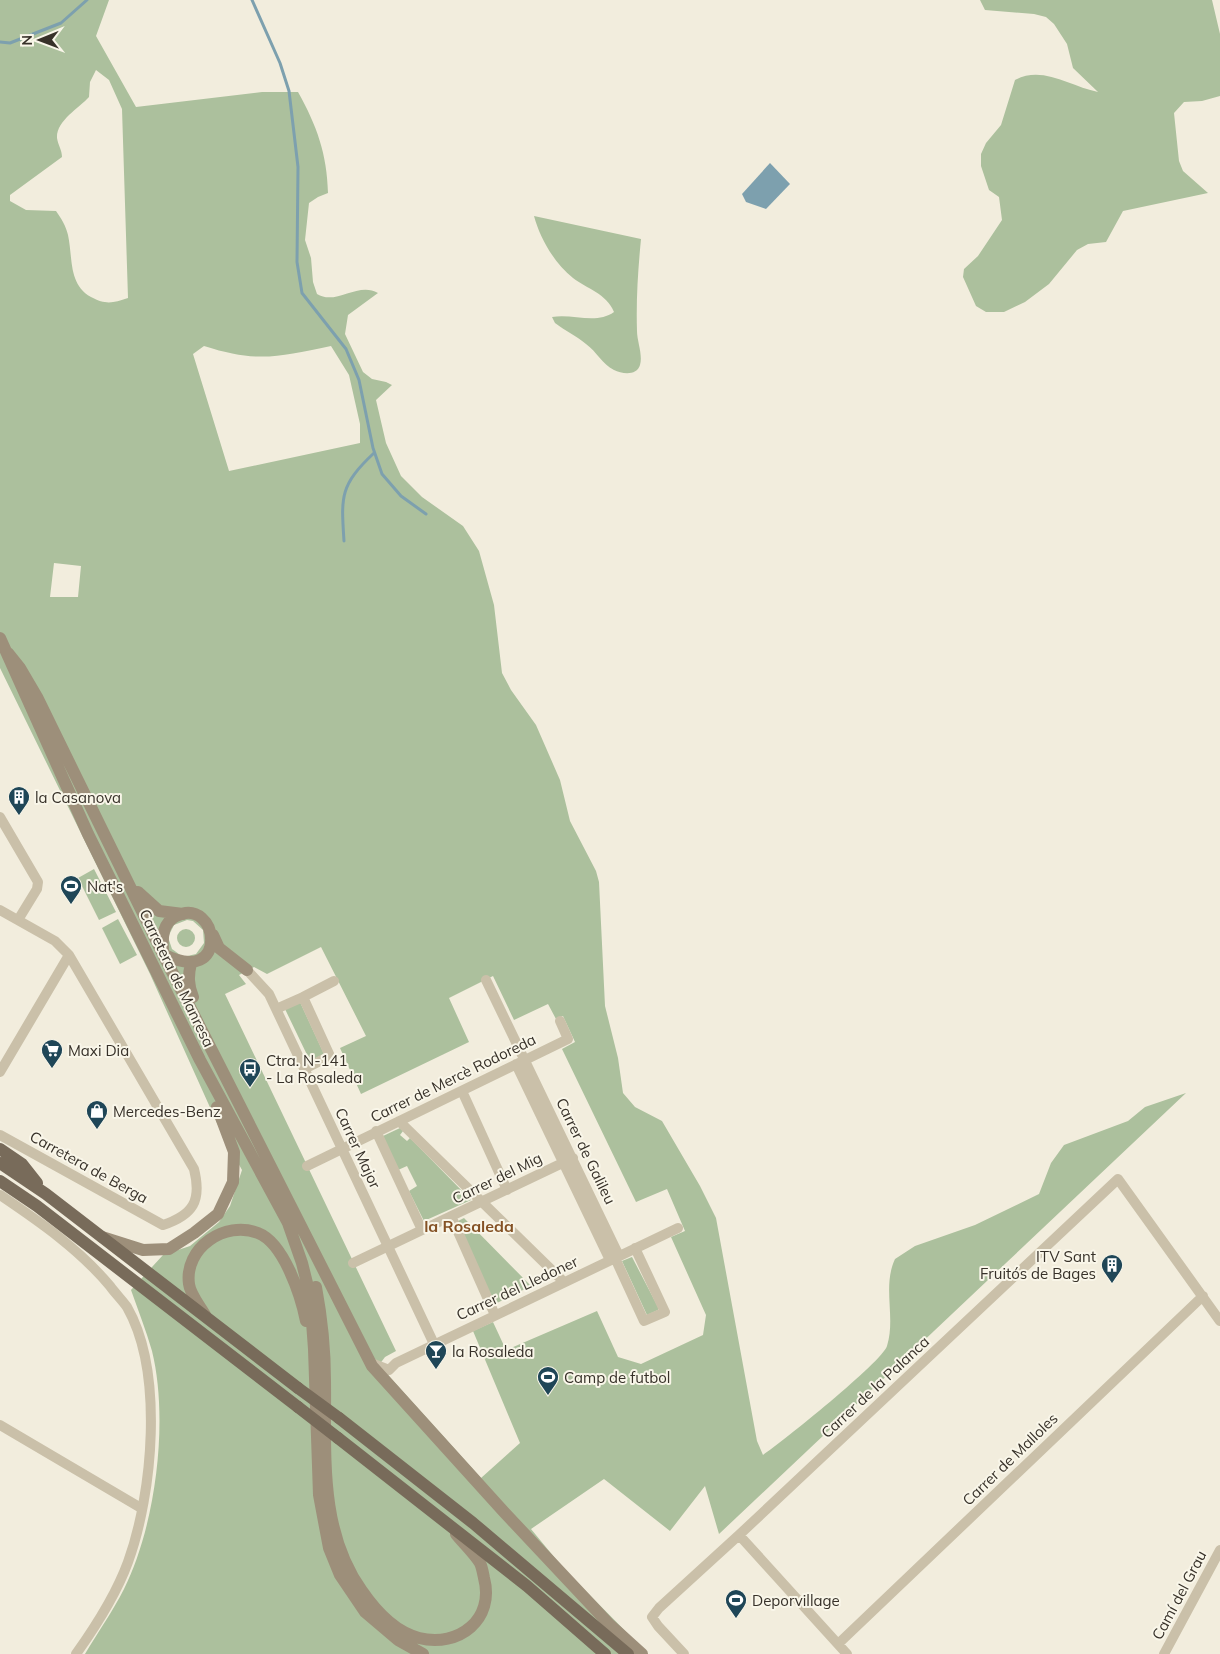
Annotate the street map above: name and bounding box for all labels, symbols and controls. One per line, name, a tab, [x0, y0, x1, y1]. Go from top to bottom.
north arrow	[15, 15, 65, 65]
text: N	[18, 35, 36, 46]
building icon: la Casanova	[7, 785, 31, 816]
place label: la Casanova	[35, 788, 121, 807]
sports icon: Nat's	[59, 874, 83, 905]
place label: Nat's	[87, 877, 123, 896]
street label: Carretera de Manresa	[135, 906, 219, 1050]
street label: Carrer de Mercè Rodoreda	[367, 1030, 539, 1126]
supermarket icon: Maxi Dia	[40, 1038, 64, 1069]
place label: Maxi Dia	[68, 1041, 129, 1060]
place label: Ctra. N-141 - La Rosaleda	[266, 1051, 362, 1087]
bus stop icon: Ctra. N-141 - La Rosaleda	[238, 1057, 262, 1088]
street label: Carrer de Galileu	[552, 1095, 620, 1207]
shop icon: Mercedes-Benz	[85, 1099, 109, 1130]
place label: Mercedes-Benz	[113, 1102, 221, 1121]
street label: Carrer Major	[331, 1105, 385, 1192]
street label: Carretera de Berga	[26, 1127, 152, 1207]
street label: Carrer del Mig	[449, 1148, 545, 1208]
district label: la Rosaleda	[424, 1216, 514, 1236]
place label: ITV Sant Fruitós de Bages	[980, 1247, 1096, 1283]
street label: Carrer del Lledoner	[453, 1251, 581, 1324]
building icon: ITV Sant Fruitós de Bages	[1100, 1253, 1124, 1284]
street label: Carrer de la Palanca	[817, 1332, 933, 1442]
bar icon: la Rosaleda	[424, 1339, 448, 1370]
place label: la Rosaleda	[452, 1342, 533, 1361]
sports icon: Camp de futbol	[536, 1365, 560, 1396]
place label: Camp de futbol	[564, 1368, 670, 1387]
street label: Carrer de Malloles	[958, 1409, 1062, 1509]
street label: Camí del Grau	[1148, 1547, 1210, 1643]
sports icon: Deporvillage	[724, 1588, 748, 1619]
place label: Deporvillage	[752, 1591, 840, 1610]

